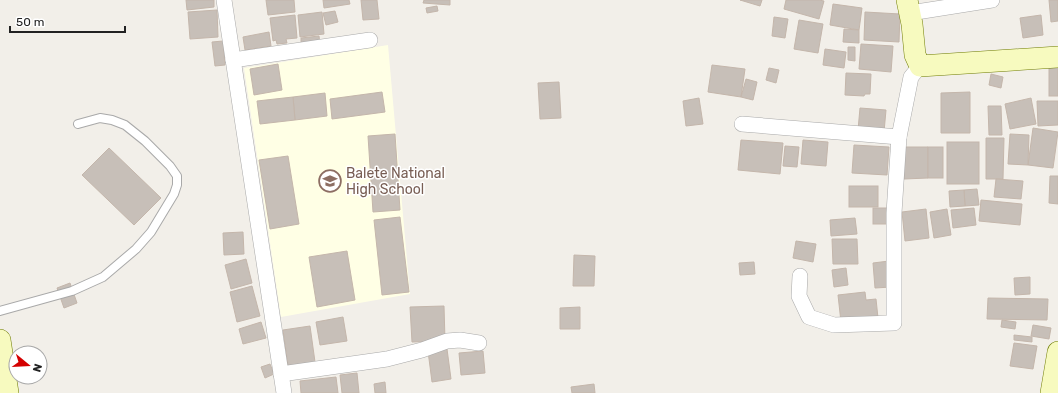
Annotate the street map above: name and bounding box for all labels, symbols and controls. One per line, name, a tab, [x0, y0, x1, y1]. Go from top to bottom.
scale bar	[10, 8, 125, 34]
text: 50 m	[16, 15, 44, 29]
place label: Balete National High School	[346, 165, 445, 198]
school or university icon: Balete National High School	[317, 168, 343, 194]
north arrow	[8, 345, 48, 385]
text: N	[30, 362, 44, 374]

